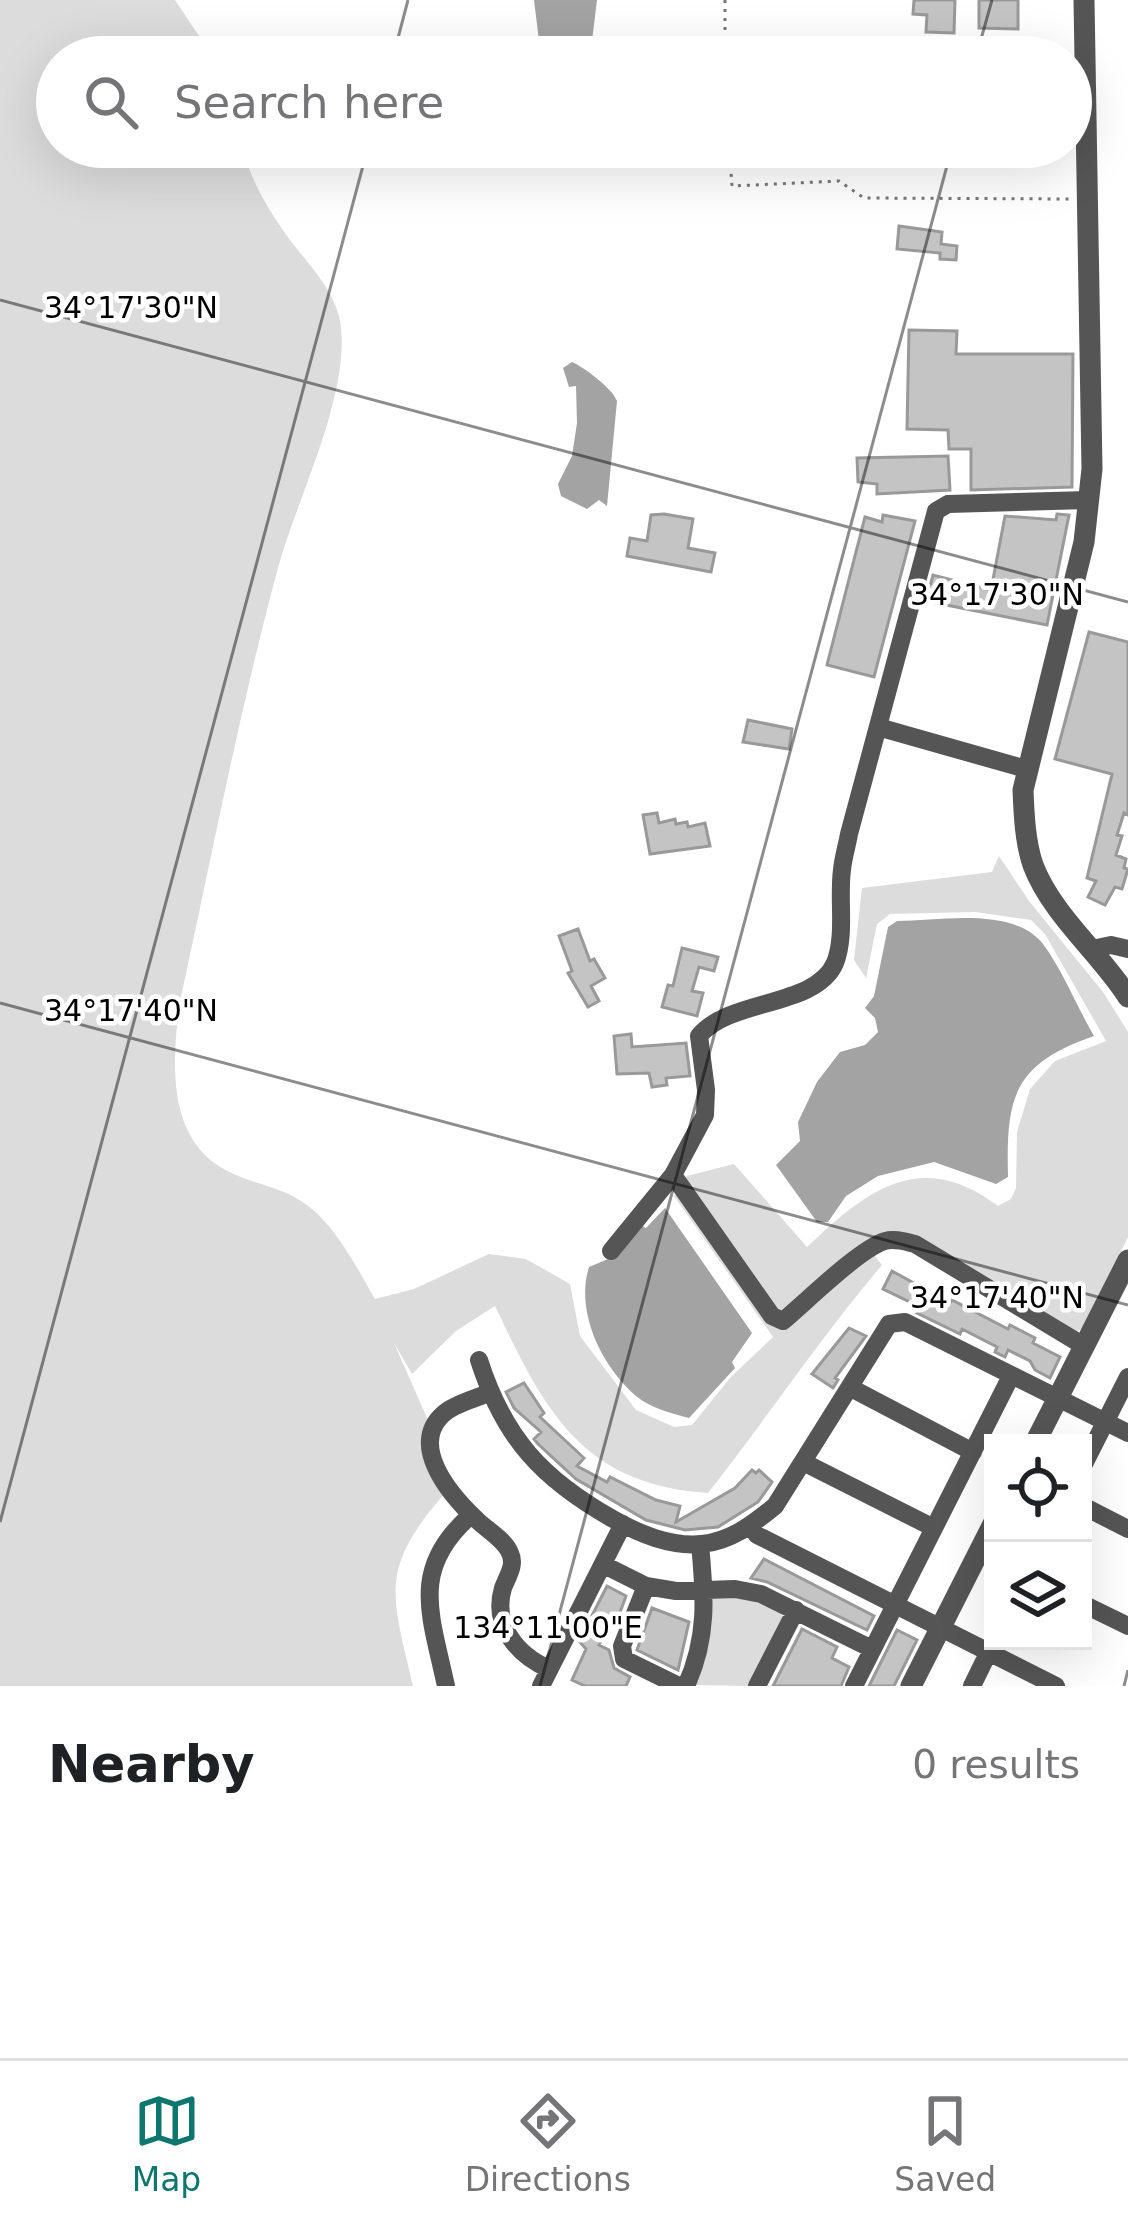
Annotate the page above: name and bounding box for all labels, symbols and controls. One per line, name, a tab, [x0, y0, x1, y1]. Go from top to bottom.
search box	[36, 36, 1092, 168]
icon: search	[78, 69, 144, 135]
text: Search here	[174, 76, 444, 129]
text: 34°17'30"N	[44, 290, 218, 325]
text: 34°17'30"N	[910, 577, 1084, 612]
text: 34°17'40"N	[44, 993, 218, 1028]
text: 34°17'40"N	[910, 1280, 1084, 1315]
map controls	[984, 1434, 1092, 1650]
button: locate	[984, 1434, 1092, 1542]
button: layers	[984, 1542, 1092, 1650]
text: 134°11'00"E	[453, 1610, 643, 1645]
text: Nearby	[48, 1735, 255, 1794]
text: 0 results	[912, 1742, 1080, 1787]
tab: Map	[132, 2088, 201, 2199]
tab: Directions	[465, 2088, 631, 2199]
tab: Saved	[894, 2088, 996, 2199]

